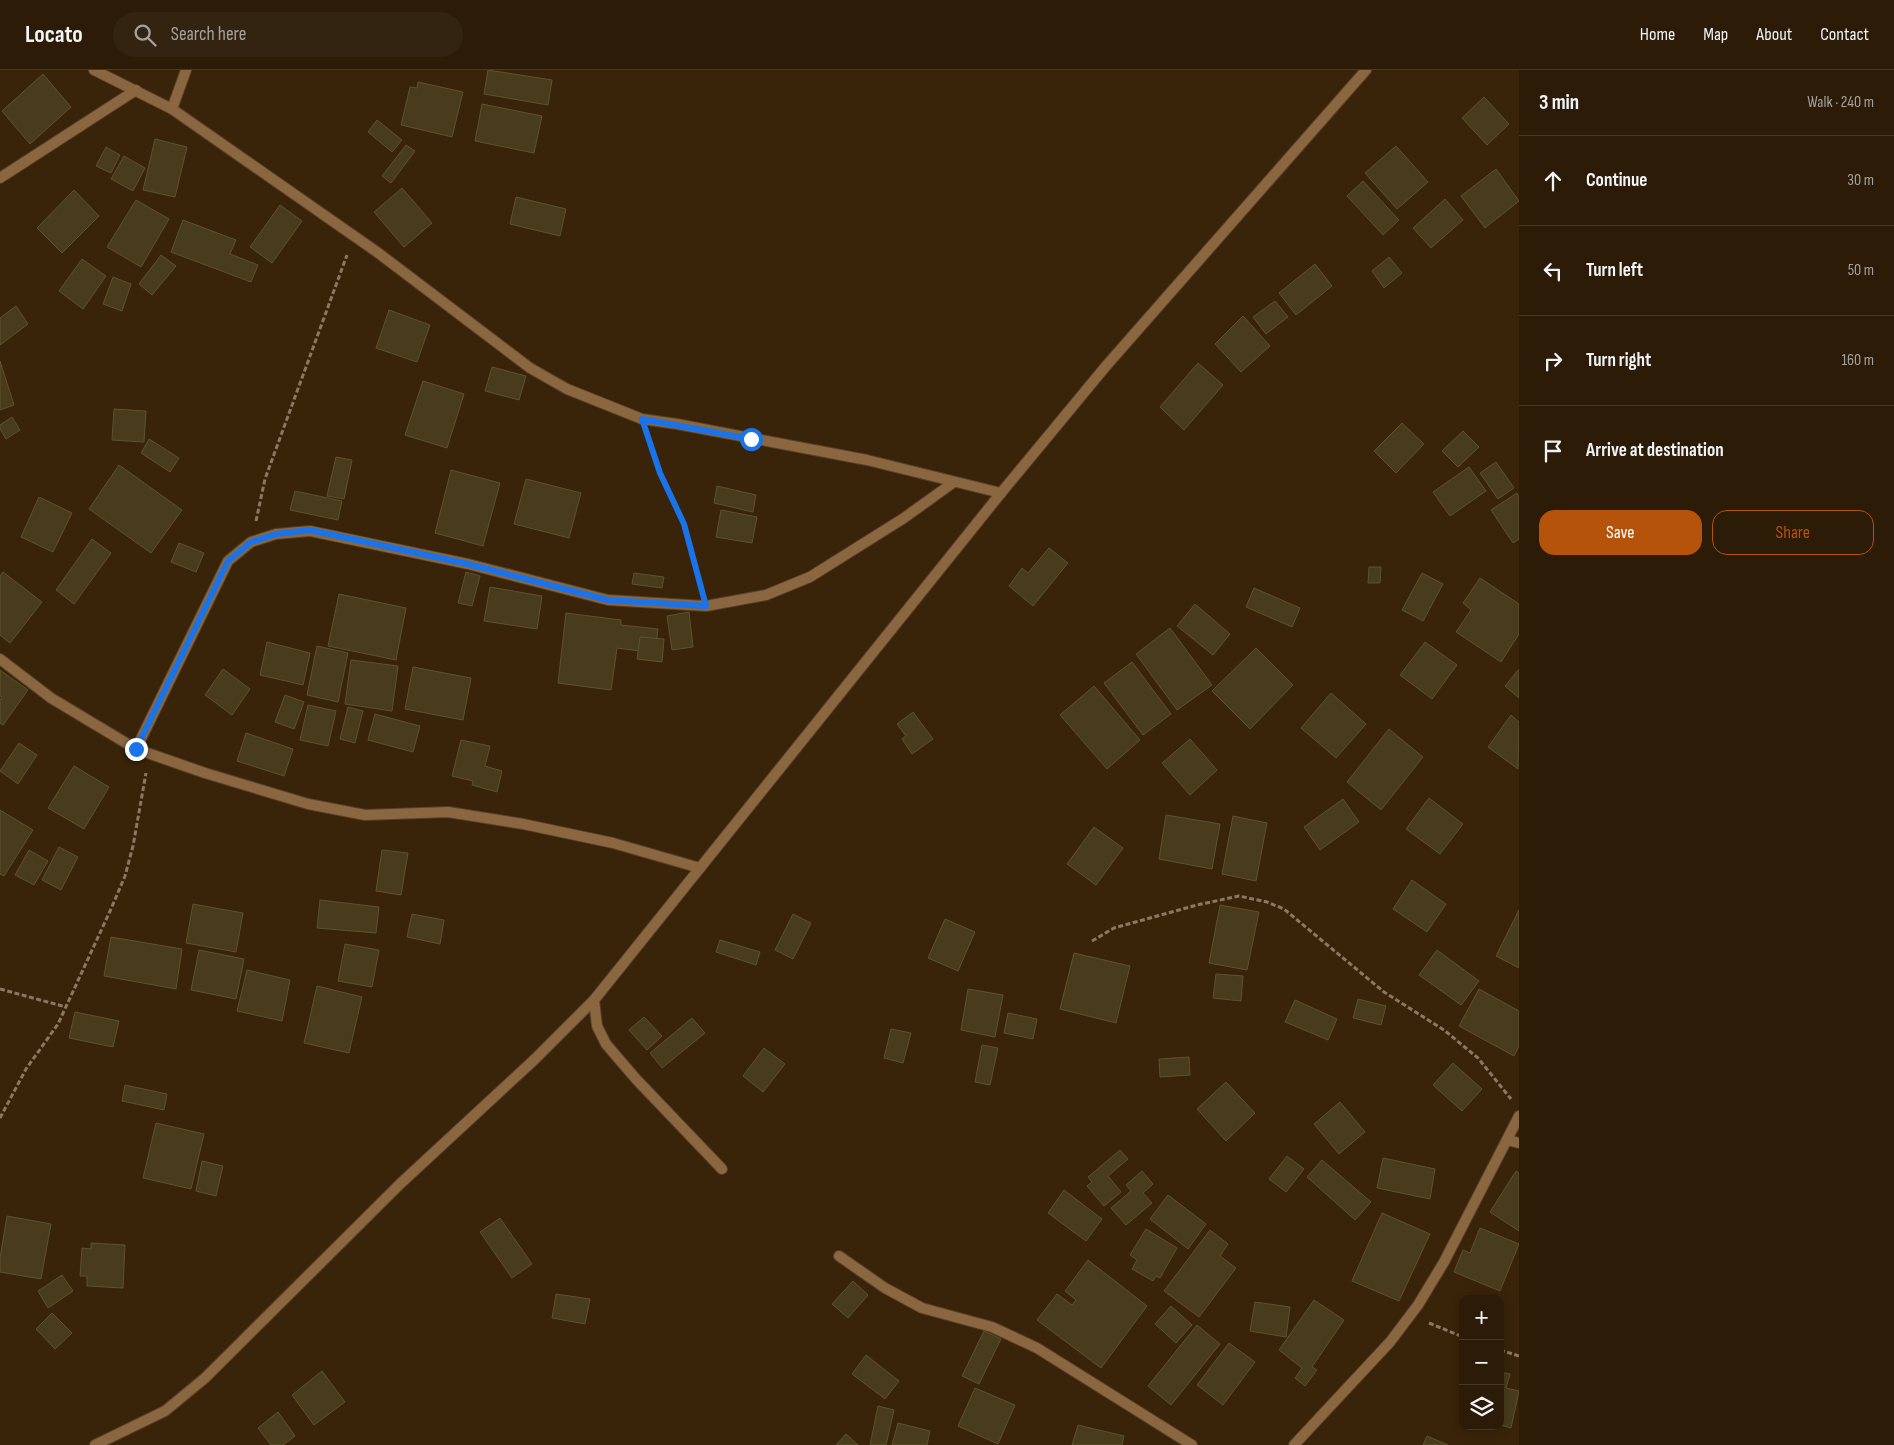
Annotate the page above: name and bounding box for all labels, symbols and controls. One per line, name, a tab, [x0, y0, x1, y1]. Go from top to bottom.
search box	[113, 12, 463, 57]
text: Locato	[25, 20, 83, 49]
icon: search	[131, 21, 159, 49]
text: Search here	[171, 23, 246, 46]
text: Home	[1640, 24, 1675, 45]
text: Map	[1703, 24, 1728, 45]
text: About	[1756, 24, 1792, 45]
text: Contact	[1820, 24, 1869, 45]
text: 3 min	[1539, 90, 1579, 115]
text: Walk · 240 m	[1807, 93, 1874, 112]
icon: ahead	[1539, 167, 1567, 195]
text: Continue	[1586, 169, 1647, 192]
text: 30 m	[1847, 171, 1874, 190]
icon: left	[1539, 257, 1567, 285]
text: Turn left	[1586, 259, 1643, 282]
text: 50 m	[1848, 261, 1874, 280]
icon: right	[1539, 347, 1567, 375]
text: Turn right	[1586, 349, 1651, 372]
text: 160 m	[1841, 351, 1874, 370]
route start	[740, 428, 763, 451]
icon: arrive	[1539, 437, 1567, 465]
text: Arrive at destination	[1586, 439, 1724, 462]
button: Save	[1539, 510, 1702, 555]
button: Share	[1712, 510, 1874, 555]
route end	[125, 738, 148, 761]
map controls	[1459, 1295, 1504, 1430]
button: +	[1459, 1295, 1504, 1340]
button: −	[1459, 1340, 1504, 1385]
button: layers	[1459, 1385, 1504, 1430]

